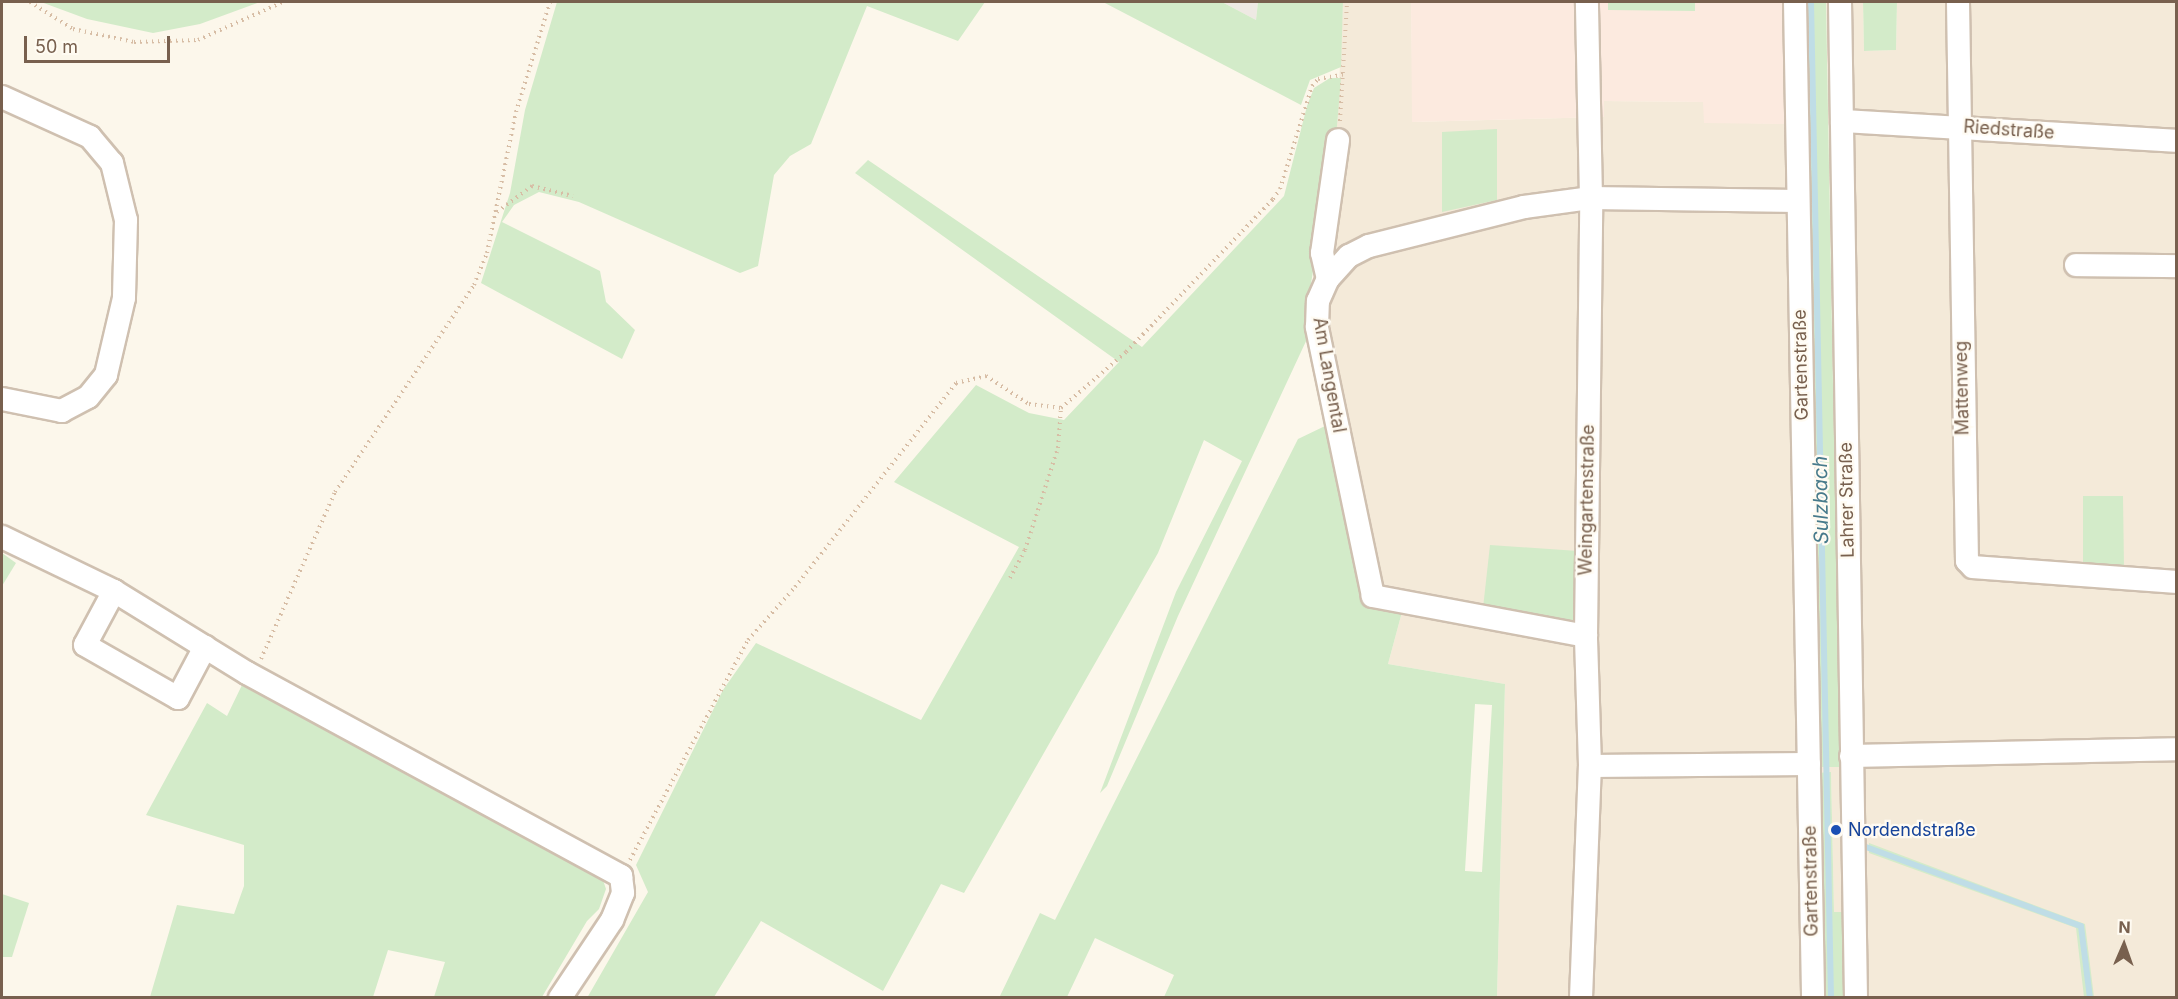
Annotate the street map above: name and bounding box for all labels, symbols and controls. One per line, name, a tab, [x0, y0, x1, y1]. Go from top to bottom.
scale bar	[27, 24, 172, 62]
text: 50 m	[35, 36, 78, 57]
street label: Riedstraße	[1963, 116, 2055, 144]
street label: Gartenstraße	[1789, 309, 1813, 421]
street label: Am Langental	[1308, 316, 1350, 434]
street label: Mattenweg	[1950, 341, 1974, 435]
street label: Weingartenstraße	[1575, 424, 1599, 576]
street label: Lahrer Straße	[1835, 442, 1859, 558]
water label: Sulzbach	[1808, 456, 1834, 544]
place label: Nordendstraße	[1848, 819, 1976, 841]
marker: Nordendstraße	[1829, 823, 1843, 837]
street label: Gartenstraße	[1799, 825, 1823, 937]
north arrow	[2094, 915, 2154, 975]
text: N	[2118, 917, 2131, 937]

